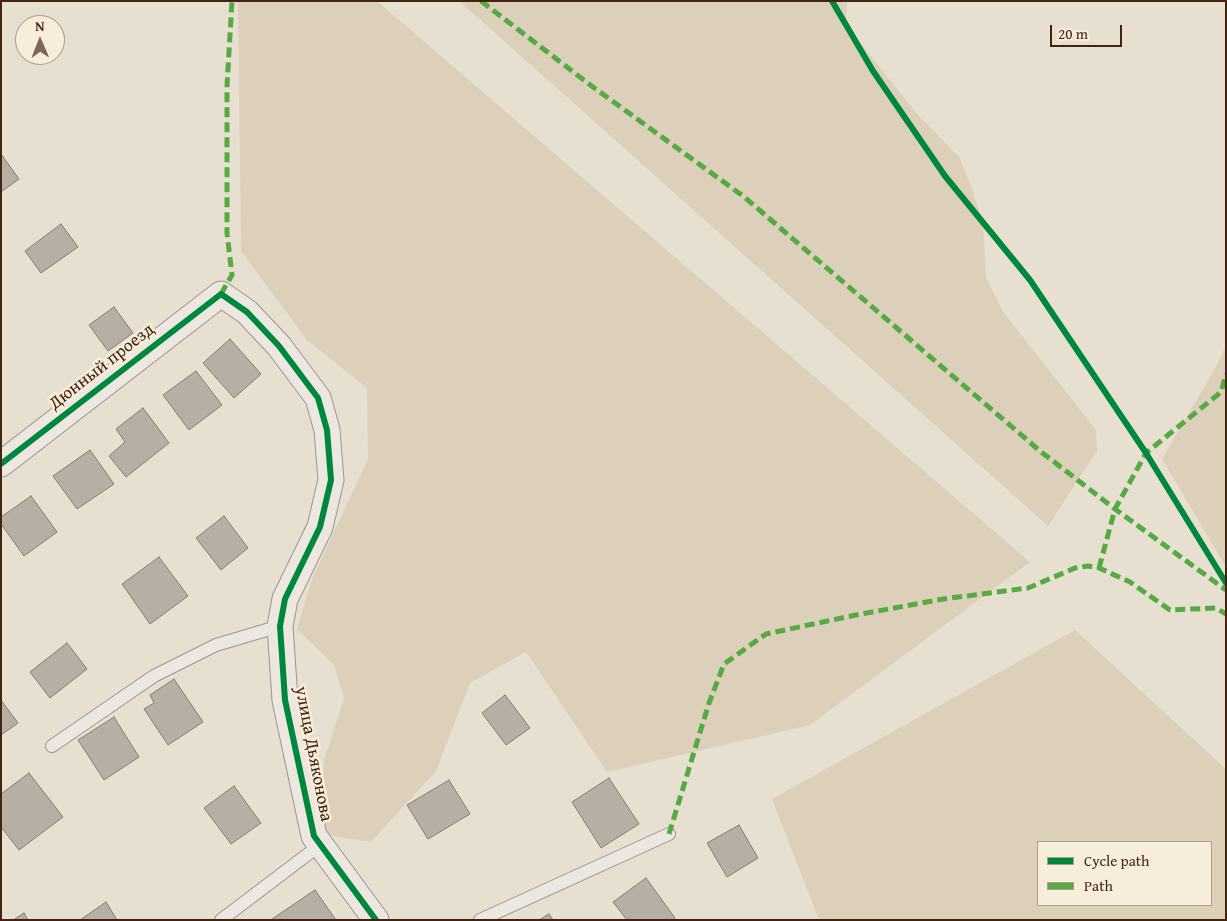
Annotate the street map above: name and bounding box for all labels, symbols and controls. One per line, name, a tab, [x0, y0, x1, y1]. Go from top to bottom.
north arrow	[15, 15, 65, 65]
scale bar	[1052, 15, 1124, 47]
text: N	[35, 16, 45, 36]
text: 20 m	[1058, 23, 1088, 44]
street label: Дюнный проезд	[45, 319, 159, 415]
street label: улица Дьяконова	[289, 685, 337, 823]
legend	[1037, 841, 1212, 906]
text: Cycle path	[1084, 850, 1150, 871]
text: Path	[1084, 875, 1113, 896]

